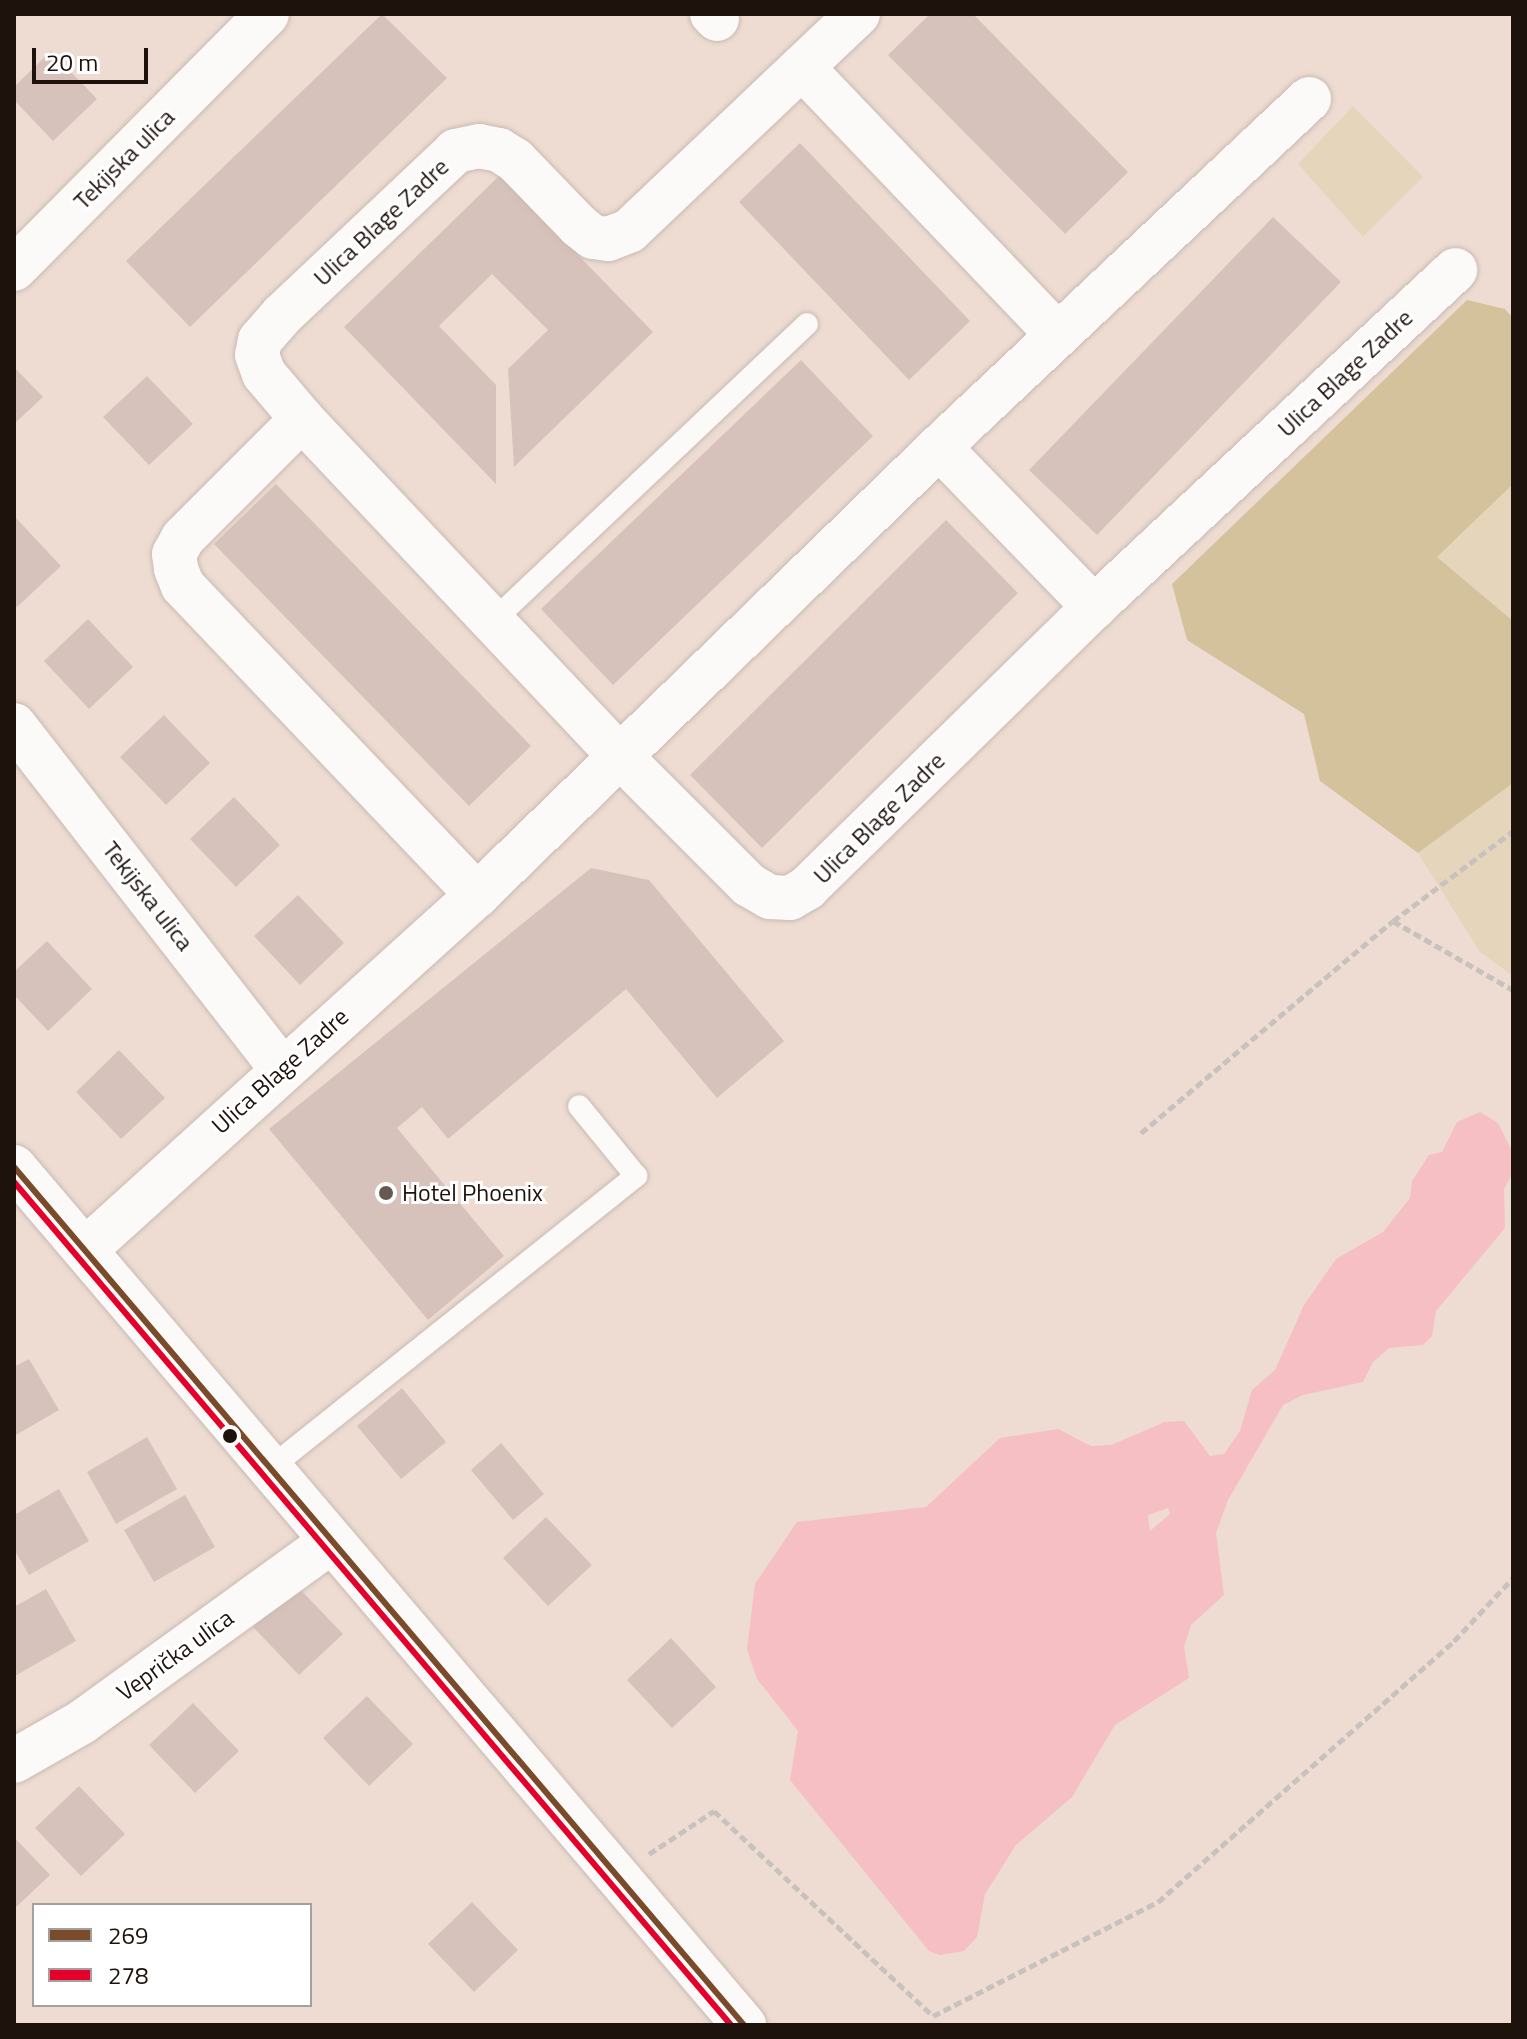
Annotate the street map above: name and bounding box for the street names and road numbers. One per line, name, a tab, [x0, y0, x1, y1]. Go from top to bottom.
street label: Tekijska ulica	[68, 103, 180, 215]
street label: Ulica Blage Zadre	[308, 152, 454, 292]
street label: Ulica Blage Zadre	[1272, 303, 1418, 443]
street label: Ulica Blage Zadre	[807, 746, 951, 890]
street label: Tekijska ulica	[96, 836, 200, 956]
street label: Ulica Blage Zadre	[206, 1002, 354, 1140]
street label: Veprička ulica	[111, 1603, 239, 1707]

